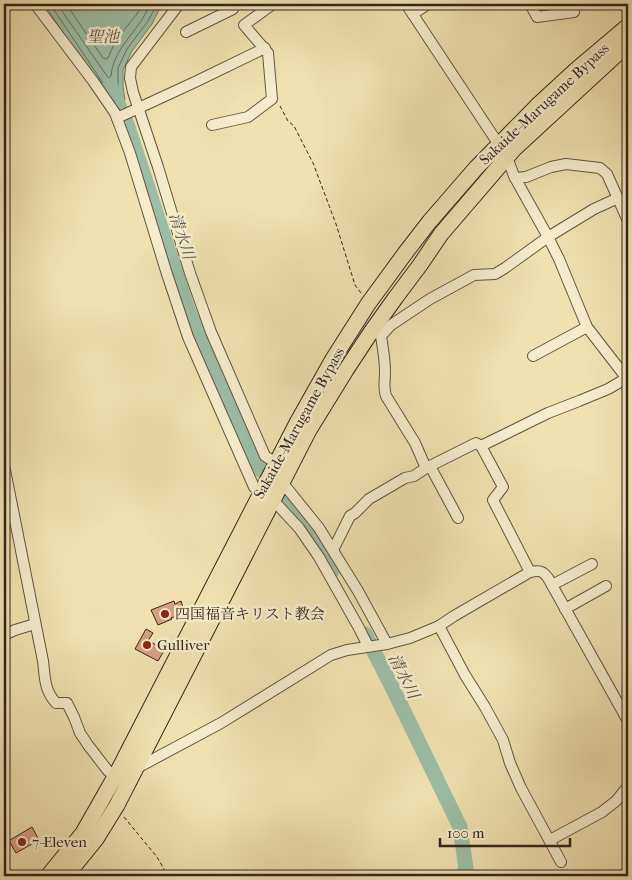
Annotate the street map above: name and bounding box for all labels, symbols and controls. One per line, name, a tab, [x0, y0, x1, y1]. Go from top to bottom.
water label: 聖池	[87, 27, 121, 46]
street label: Sakaide-Marugame Bypass	[475, 39, 613, 169]
water label: 清水川	[166, 210, 199, 264]
street label: Sakaide-Marugame Bypass	[250, 344, 348, 502]
place label: 四国福音キリスト教会	[175, 605, 325, 623]
marker: 四国福音キリスト教会	[159, 608, 171, 620]
place label: Gulliver	[157, 636, 210, 654]
marker: Gulliver	[141, 639, 153, 651]
water label: 清水川	[385, 650, 424, 703]
scale bar	[440, 815, 570, 847]
text: 100 m	[447, 824, 485, 842]
place label: 7-Eleven	[32, 833, 87, 851]
marker: 7-Eleven	[16, 836, 28, 848]

